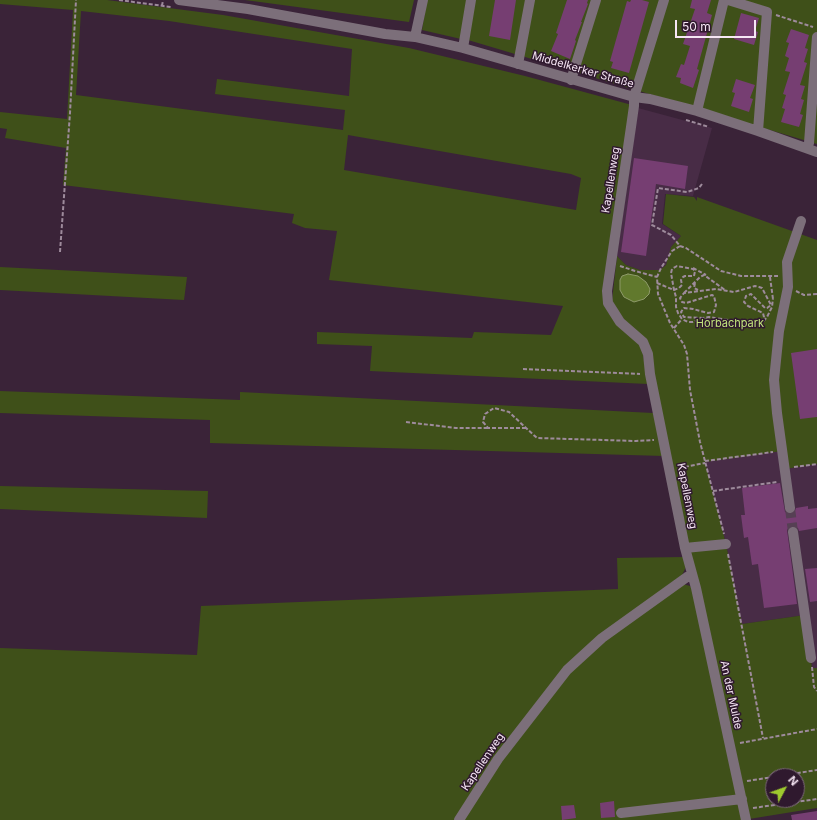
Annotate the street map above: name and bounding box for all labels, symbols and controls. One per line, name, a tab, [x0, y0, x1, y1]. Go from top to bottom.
scale bar	[677, 12, 758, 38]
text: 50 m	[682, 19, 711, 34]
street label: Middelkerker Straße	[531, 49, 635, 91]
street label: Kapellenweg	[599, 146, 623, 214]
park label: Horbachpark	[696, 317, 764, 331]
street label: Kapellenweg	[674, 462, 700, 530]
street label: An der Mulde	[717, 659, 745, 731]
street label: Kapellenweg	[459, 731, 507, 793]
north arrow	[765, 768, 805, 808]
text: N	[785, 773, 801, 789]

